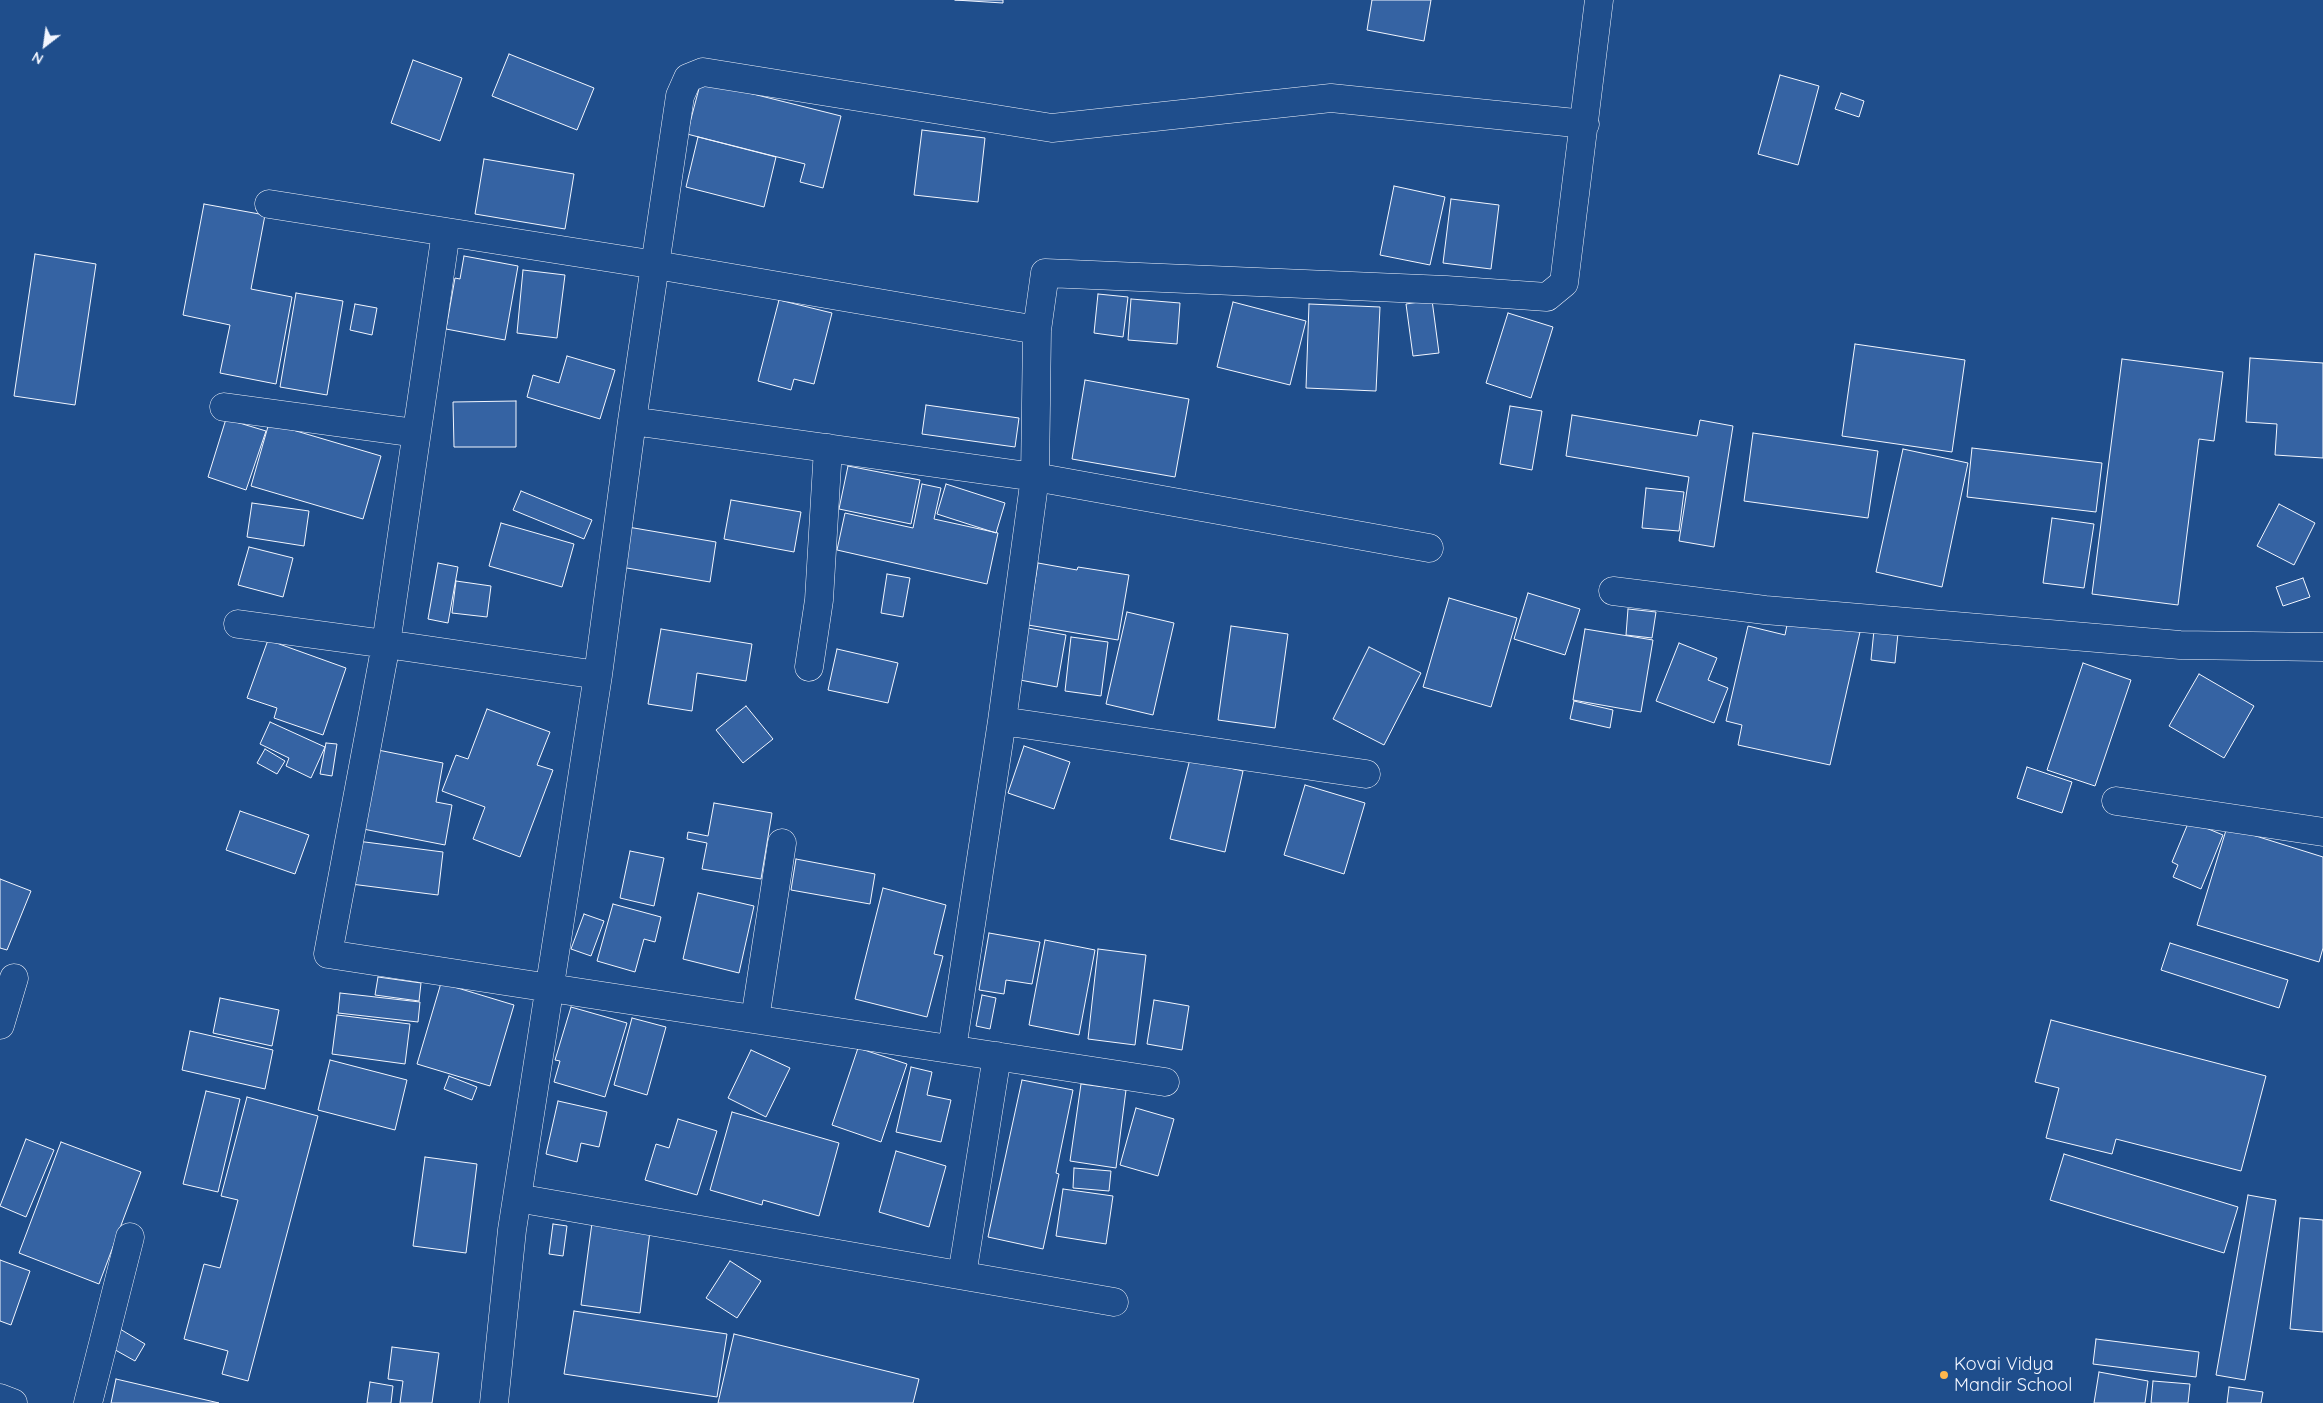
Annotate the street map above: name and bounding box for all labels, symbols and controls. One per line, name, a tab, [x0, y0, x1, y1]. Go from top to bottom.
north arrow	[20, 20, 70, 70]
text: N	[29, 48, 46, 68]
place label: Kovai Vidya Mandir School	[1954, 1354, 2072, 1396]
marker: Kovai Vidya Mandir School	[1938, 1369, 1950, 1381]

